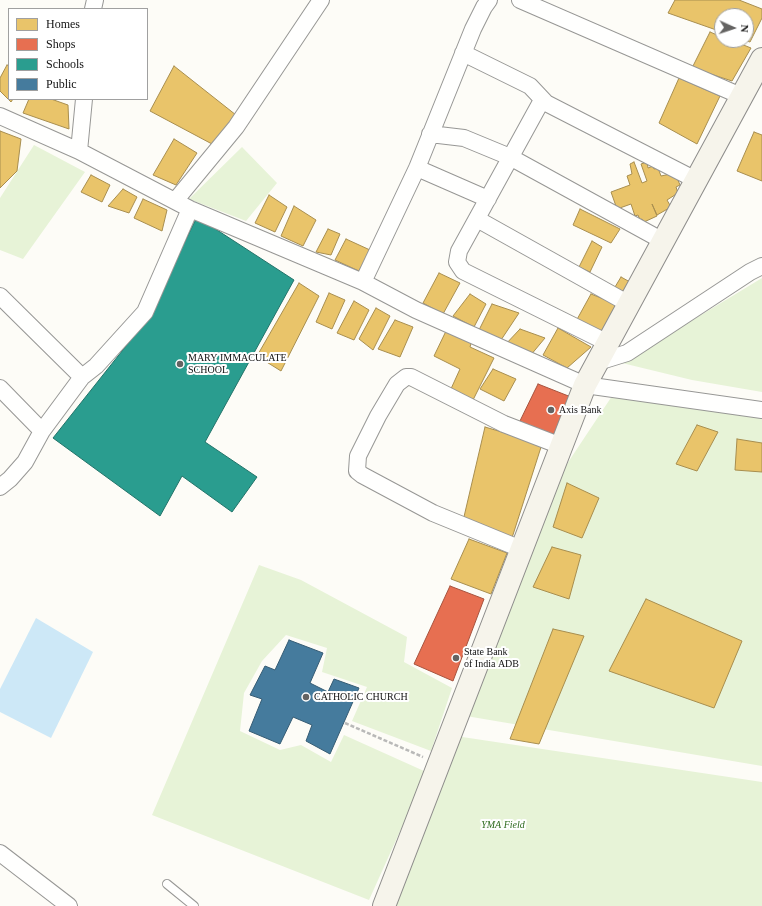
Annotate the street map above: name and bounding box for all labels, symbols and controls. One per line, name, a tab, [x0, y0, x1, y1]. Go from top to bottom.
legend	[8, 8, 148, 100]
north arrow	[714, 8, 754, 48]
text: Homes	[46, 17, 80, 31]
text: N	[739, 24, 751, 33]
text: Shops	[46, 37, 75, 51]
text: Schools	[46, 57, 84, 71]
text: Public	[46, 77, 77, 91]
place label: MARY IMMACULATE SCHOOL	[188, 352, 287, 376]
marker: MARY IMMACULATE SCHOOL	[175, 359, 185, 369]
place label: Axis Bank	[559, 404, 602, 416]
marker: Axis Bank	[546, 405, 556, 415]
place label: State Bank of India ADB	[464, 646, 519, 670]
marker: State Bank of India ADB	[451, 653, 461, 663]
place label: CATHOLIC CHURCH	[314, 691, 408, 703]
marker: CATHOLIC CHURCH	[301, 692, 311, 702]
park label: YMA Field	[481, 819, 525, 831]

